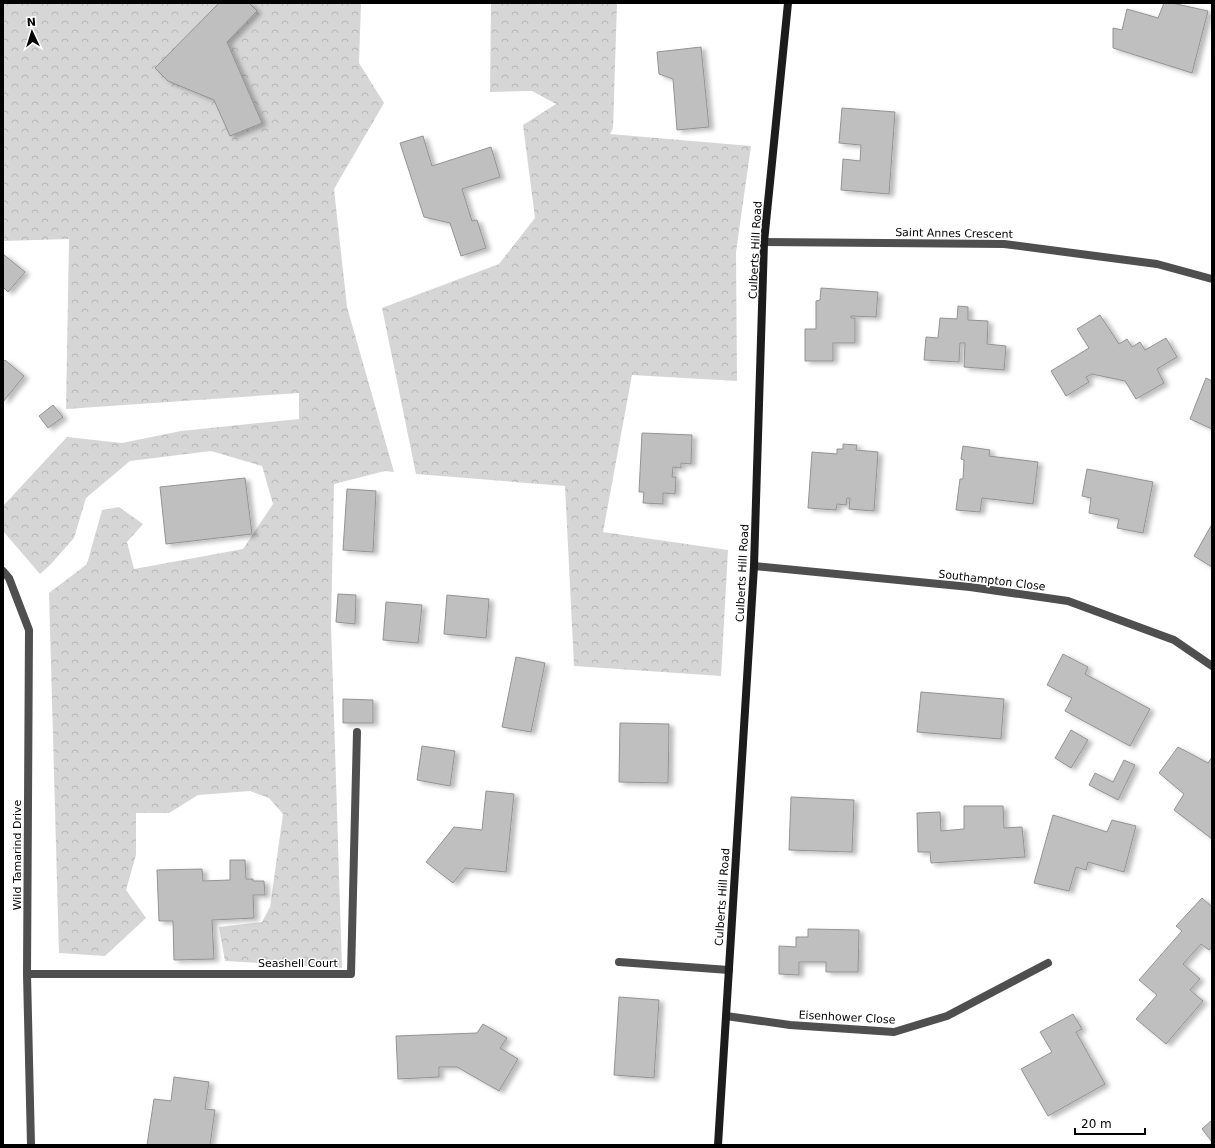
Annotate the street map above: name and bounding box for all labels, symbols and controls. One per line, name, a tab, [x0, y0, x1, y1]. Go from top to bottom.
north arrow	[12, 12, 52, 52]
text: N	[26, 16, 36, 29]
street label: Culberts Hill Road	[746, 201, 765, 299]
street label: Saint Annes Crescent	[895, 226, 1014, 241]
street label: Culberts Hill Road	[733, 524, 752, 622]
street label: Southampton Close	[938, 567, 1046, 594]
street label: Wild Tamarind Drive	[11, 799, 24, 910]
street label: Culberts Hill Road	[713, 848, 732, 946]
street label: Seashell Court	[258, 957, 339, 970]
street label: Eisenhower Close	[798, 1008, 896, 1027]
scale bar	[1075, 1110, 1145, 1136]
text: 20 m	[1081, 1117, 1112, 1131]

